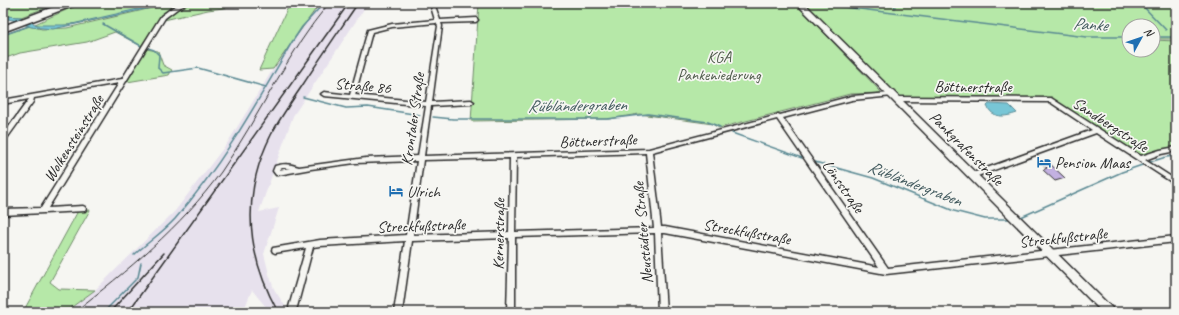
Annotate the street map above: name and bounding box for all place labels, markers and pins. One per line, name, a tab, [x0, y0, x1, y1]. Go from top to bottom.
place label: Pension Maas	[1055, 153, 1132, 173]
hotel icon: Pension Maas	[1036, 154, 1052, 170]
place label: Ulrich	[407, 182, 442, 202]
hotel icon: Ulrich	[388, 183, 404, 199]

